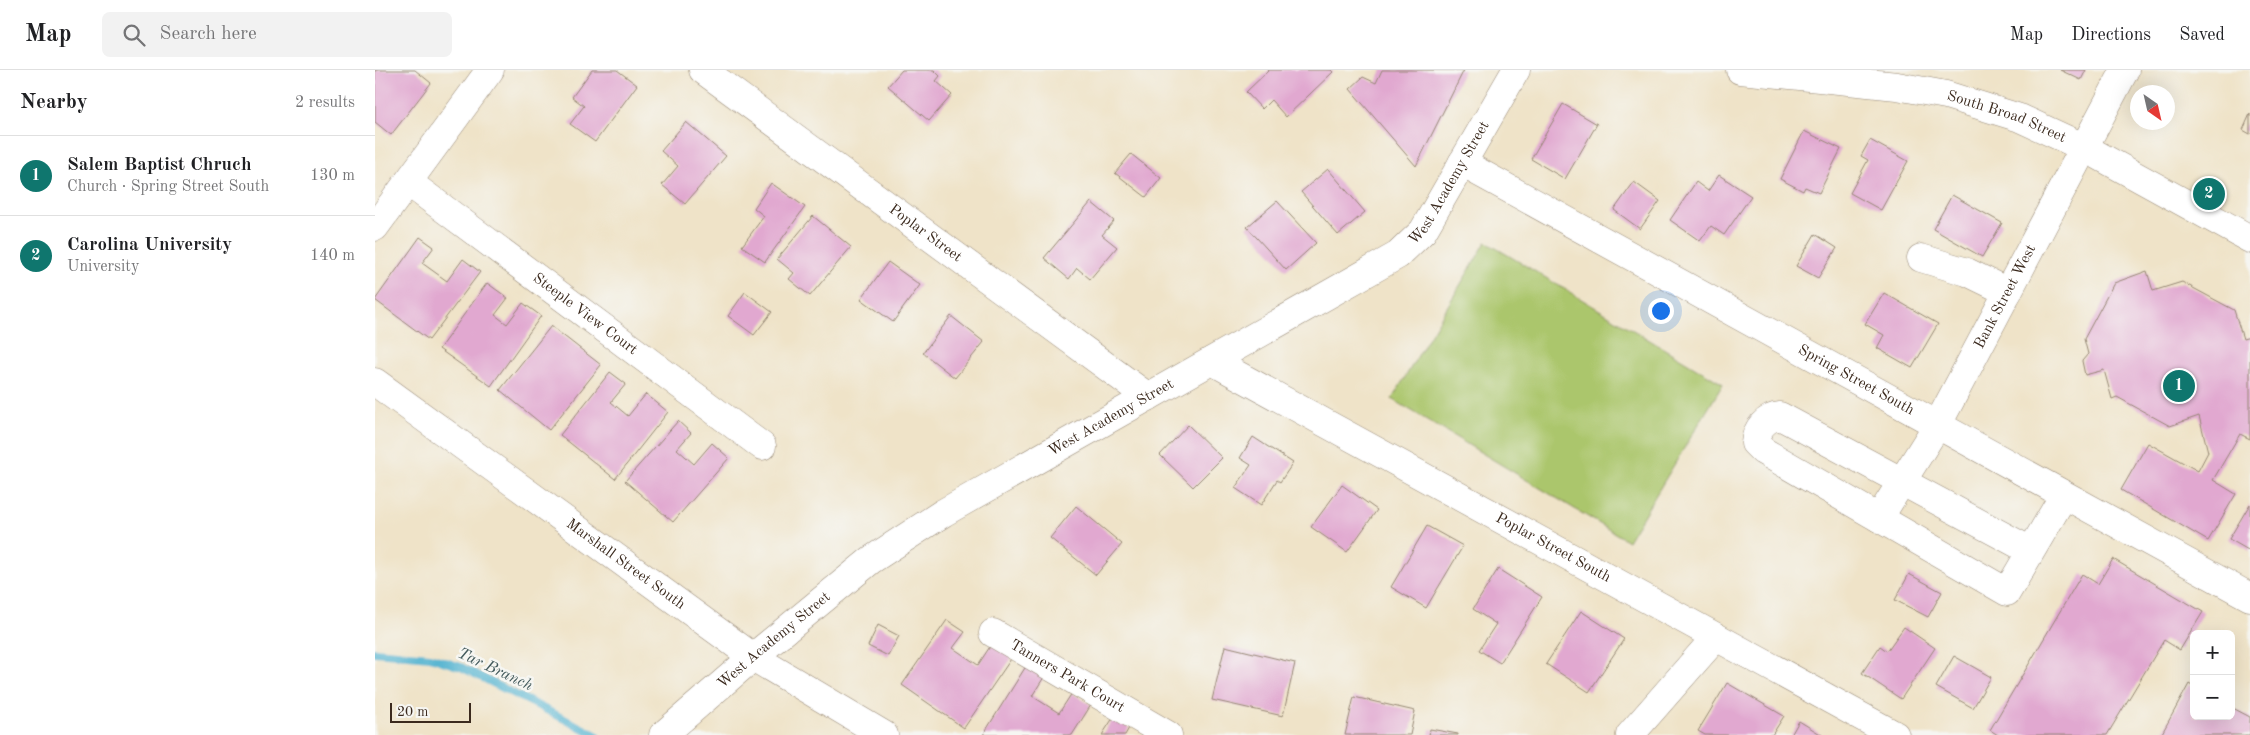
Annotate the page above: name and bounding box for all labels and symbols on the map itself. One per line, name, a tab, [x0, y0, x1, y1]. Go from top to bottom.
north arrow	[2130, 85, 2175, 130]
street label: South Broad Street	[1945, 88, 2068, 146]
street label: West Academy Street	[1406, 119, 1492, 248]
pin: 2	[2193, 175, 2225, 213]
street label: Poplar Street	[886, 202, 965, 265]
street label: Bank Street West	[1972, 242, 2039, 351]
street label: Steeple View Court	[530, 270, 640, 358]
your location	[1648, 298, 1674, 324]
street label: Spring Street South	[1796, 342, 1917, 418]
pin: 1	[2163, 367, 2195, 405]
street label: West Academy Street	[1046, 376, 1176, 459]
street label: Poplar Street South	[1493, 510, 1613, 585]
street label: Marshall Street South	[564, 516, 688, 612]
street label: West Academy Street	[715, 589, 833, 691]
street label: Tanners Park Court	[1008, 637, 1127, 715]
water label: Tar Branch	[455, 646, 535, 694]
scale bar	[390, 700, 471, 723]

